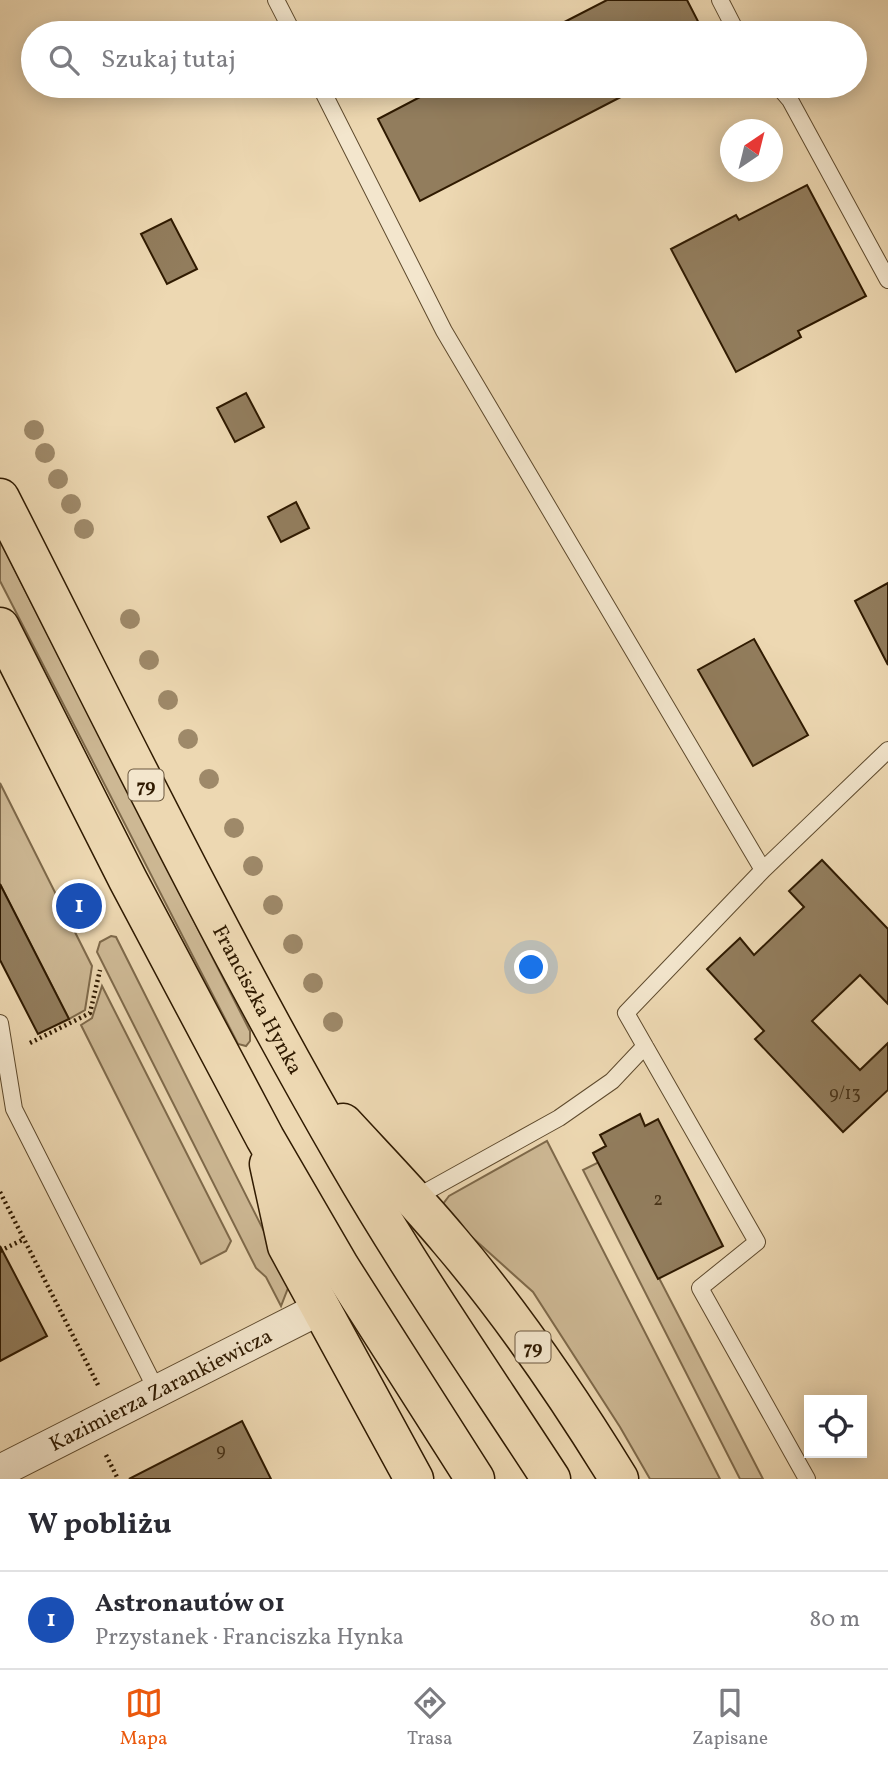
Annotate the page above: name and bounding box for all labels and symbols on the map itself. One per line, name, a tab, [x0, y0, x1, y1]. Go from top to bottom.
north arrow	[720, 119, 783, 182]
road number: 79	[128, 770, 164, 800]
pin: 1	[56, 880, 102, 932]
street label: Franciszka Hynka	[204, 920, 309, 1080]
your location	[514, 950, 548, 984]
house number: 9/13	[829, 1082, 861, 1107]
house number: 2	[653, 1188, 663, 1213]
street label: Kazimierza Zarankiewicza	[45, 1322, 278, 1460]
road number: 79	[516, 1331, 550, 1362]
house number: 9	[216, 1439, 226, 1464]

